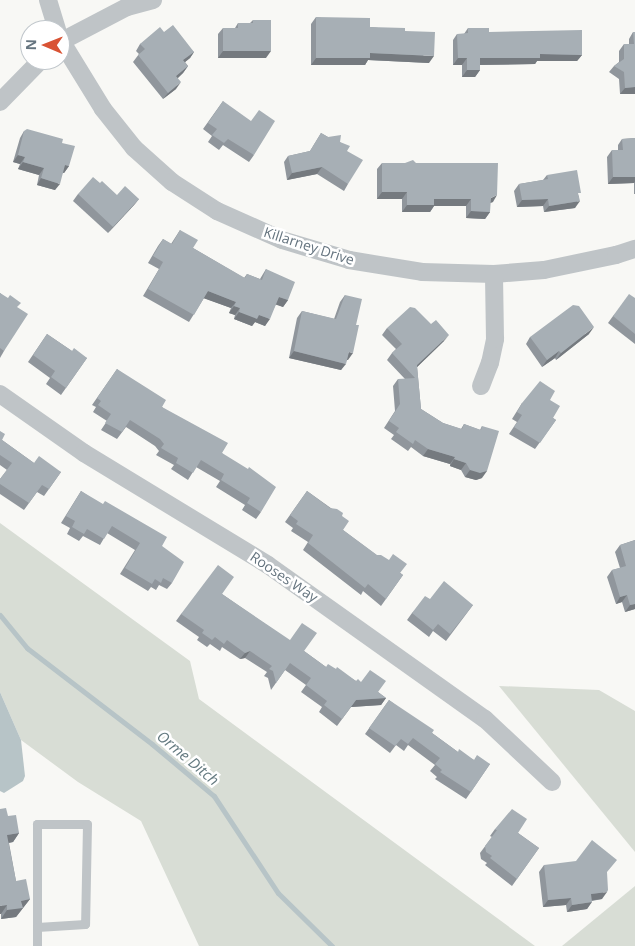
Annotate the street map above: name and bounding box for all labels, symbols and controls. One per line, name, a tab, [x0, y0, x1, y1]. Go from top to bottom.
north arrow	[20, 20, 70, 70]
text: N	[21, 39, 40, 51]
street label: Killarney Drive	[262, 223, 356, 269]
street label: Rooses Way	[247, 548, 321, 606]
water label: Orme Ditch	[153, 727, 223, 789]

